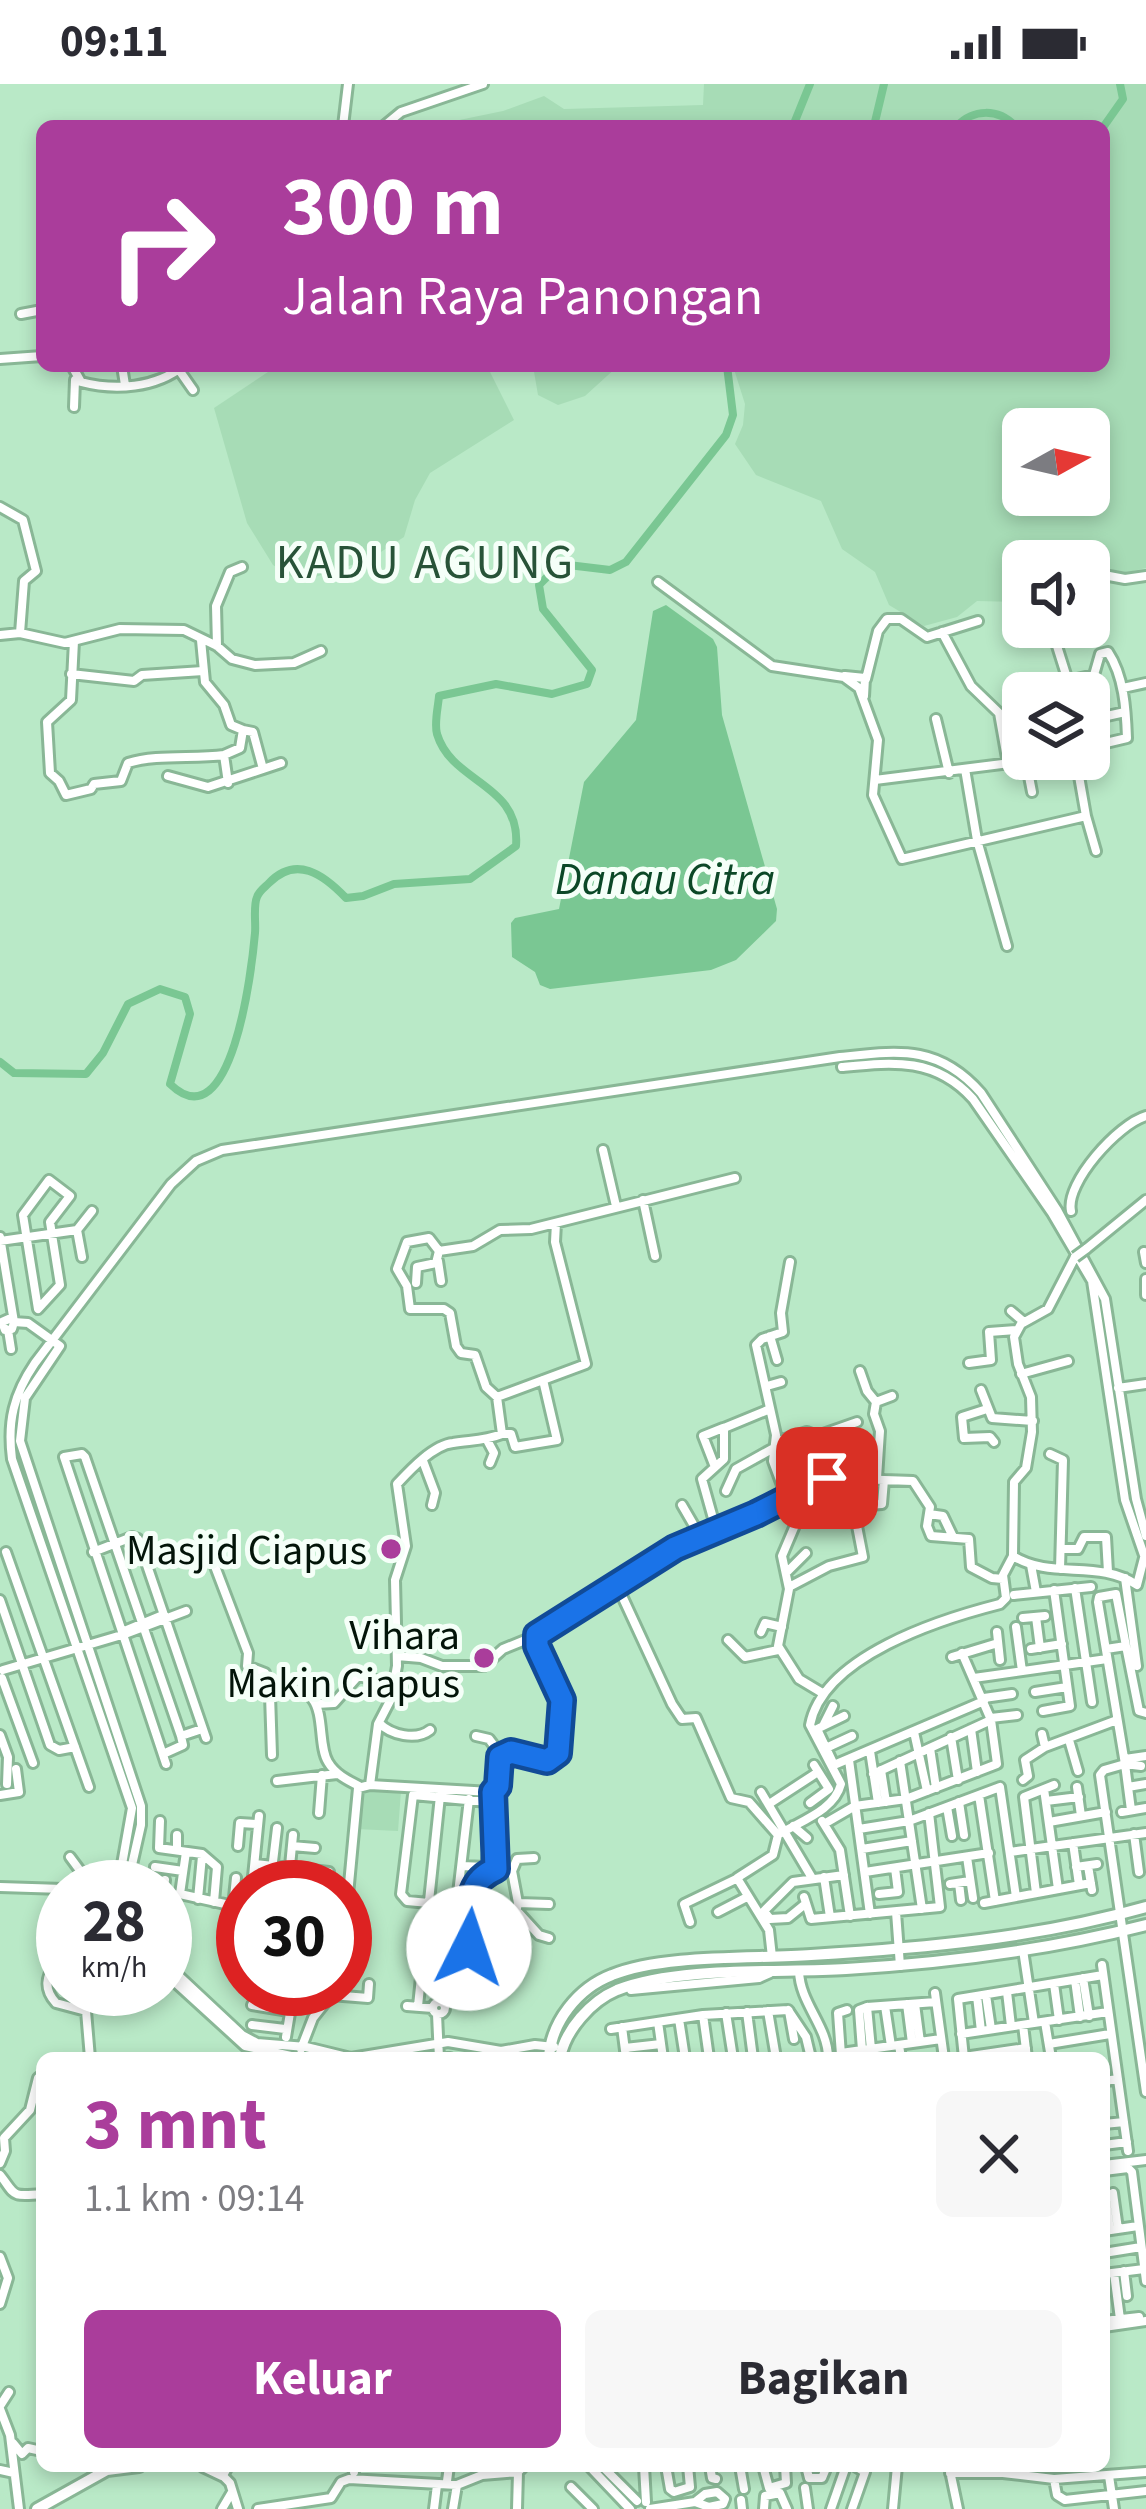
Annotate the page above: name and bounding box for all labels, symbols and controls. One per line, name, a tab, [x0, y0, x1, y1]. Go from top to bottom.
text: 09:11	[60, 10, 169, 74]
text: 300 m	[282, 148, 504, 268]
icon: right	[84, 168, 240, 324]
text: Jalan Raya Panongan	[282, 259, 763, 336]
north arrow	[1002, 408, 1110, 516]
map controls	[1002, 408, 1110, 780]
district label: KADU AGUNG	[276, 529, 576, 597]
button: sound	[1002, 540, 1110, 648]
button: layers	[1002, 672, 1110, 780]
water label: Danau Citra	[555, 848, 775, 912]
pin	[776, 1427, 878, 1529]
icon: arrive	[794, 1445, 860, 1511]
place label: Masjid Ciapus	[126, 1521, 367, 1581]
marker: Masjid Ciapus	[378, 1536, 404, 1562]
place label: Vihara Makin Ciapus	[227, 1606, 460, 1714]
marker: Vihara Makin Ciapus	[471, 1645, 497, 1671]
speed limit sign: 30	[216, 1860, 372, 2016]
text: 28	[82, 1880, 146, 1965]
position arrow	[406, 1885, 532, 2011]
text: km/h	[81, 1946, 147, 1989]
text: 3 mnt	[84, 2074, 267, 2177]
button: close	[936, 2091, 1062, 2217]
text: 1.1 km · 09:14	[84, 2171, 304, 2227]
button: Keluar	[84, 2310, 561, 2448]
button: Bagikan	[585, 2310, 1062, 2448]

